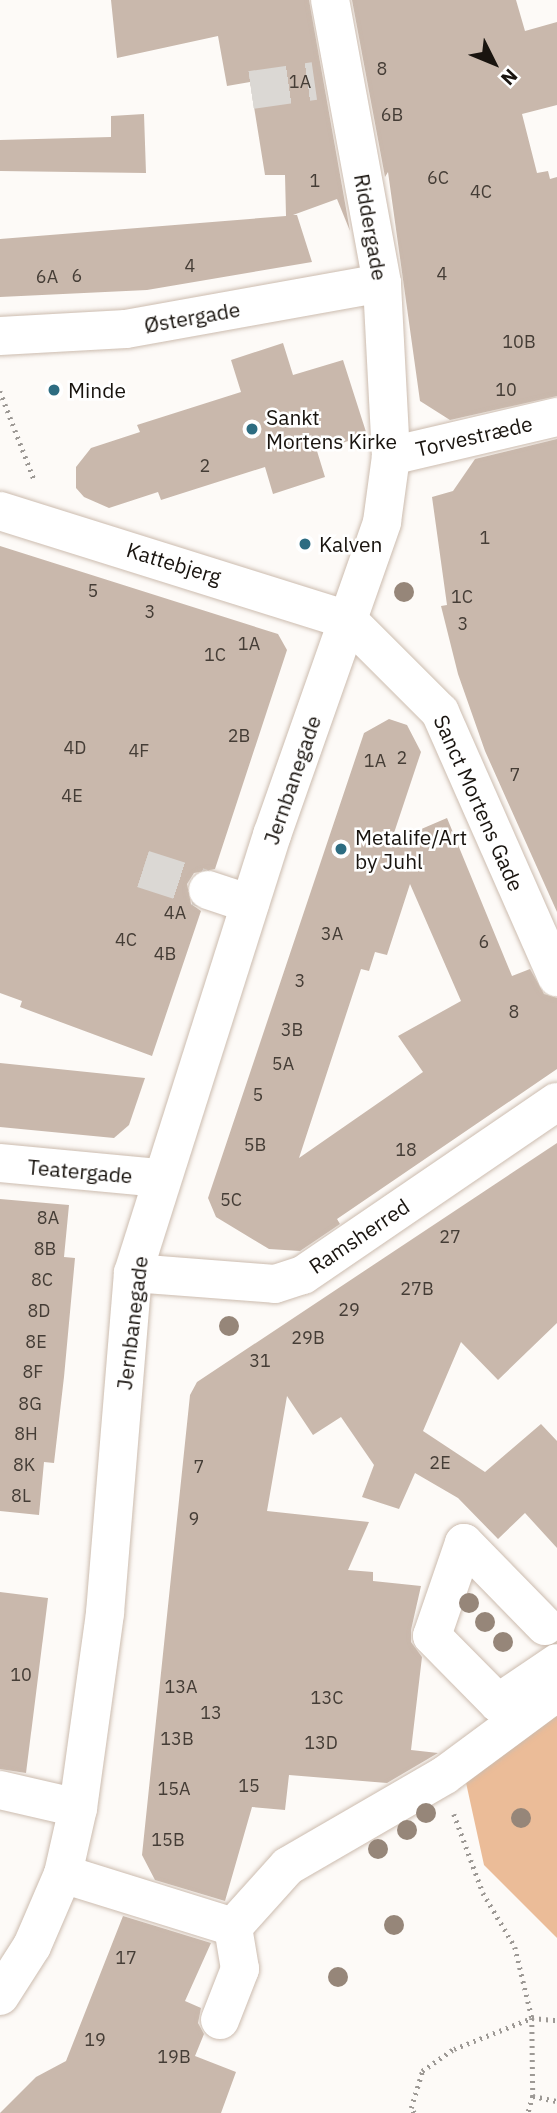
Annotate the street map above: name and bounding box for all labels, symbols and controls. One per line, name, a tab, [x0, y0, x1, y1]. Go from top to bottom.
north arrow	[459, 28, 529, 98]
house number: 8	[377, 58, 387, 80]
text: N	[496, 64, 523, 91]
house number: 1A	[289, 71, 311, 93]
house number: 6B	[381, 104, 403, 126]
house number: 6C	[427, 167, 449, 189]
house number: 1	[310, 170, 320, 192]
street label: Riddergade	[349, 172, 393, 282]
house number: 4C	[470, 181, 492, 203]
house number: 4	[185, 255, 195, 277]
house number: 4	[437, 263, 447, 285]
house number: 6	[72, 265, 82, 287]
house number: 6A	[36, 266, 58, 288]
street label: Østergade	[142, 296, 242, 338]
house number: 10B	[502, 331, 536, 353]
place label: Minde	[68, 377, 126, 403]
house number: 10	[495, 379, 517, 401]
marker: Minde	[46, 382, 62, 398]
place label: Sankt Mortens Kirke	[266, 404, 397, 454]
street label: Torvestræde	[413, 410, 535, 462]
marker: Sankt Mortens Kirke	[244, 421, 260, 437]
house number: 2	[200, 455, 210, 477]
house number: 1	[480, 527, 490, 549]
place label: Kalven	[319, 531, 382, 557]
marker: Kalven	[297, 536, 313, 552]
street label: Kattebjerg	[124, 537, 224, 589]
house number: 5	[88, 580, 98, 602]
house number: 1C	[451, 586, 473, 608]
house number: 3	[145, 601, 155, 623]
house number: 3	[458, 613, 468, 635]
house number: 1A	[238, 633, 260, 655]
house number: 1C	[204, 644, 226, 666]
street label: Sanct Mortens Gade	[429, 711, 529, 895]
street label: Jernbanegade	[258, 712, 326, 848]
house number: 2B	[228, 725, 250, 747]
house number: 4D	[64, 737, 86, 759]
house number: 4F	[129, 740, 149, 762]
house number: 2	[397, 747, 407, 769]
house number: 1A	[364, 750, 386, 772]
house number: 7	[510, 764, 520, 786]
house number: 4E	[61, 785, 83, 807]
place label: Metalife/Art by Juhl	[355, 824, 467, 874]
marker: Metalife/Art by Juhl	[333, 841, 349, 857]
house number: 4A	[164, 902, 186, 924]
house number: 3A	[321, 923, 343, 945]
house number: 4C	[115, 929, 137, 951]
house number: 6	[479, 931, 489, 953]
house number: 4B	[154, 943, 176, 965]
house number: 3	[295, 970, 305, 992]
house number: 8	[509, 1001, 519, 1023]
house number: 3B	[281, 1019, 303, 1041]
house number: 5A	[272, 1053, 294, 1075]
house number: 5	[253, 1084, 263, 1106]
house number: 5B	[244, 1134, 266, 1156]
house number: 18	[395, 1139, 417, 1161]
street label: Teatergade	[26, 1154, 134, 1188]
house number: 5C	[220, 1189, 242, 1211]
street label: Ramsherred	[304, 1193, 414, 1279]
house number: 8A	[37, 1207, 59, 1229]
house number: 27	[439, 1226, 461, 1248]
house number: 8B	[34, 1238, 56, 1260]
street label: Jernbanegade	[111, 1255, 153, 1391]
house number: 8C	[31, 1269, 53, 1291]
house number: 27B	[400, 1278, 434, 1300]
house number: 29	[338, 1299, 360, 1321]
house number: 8D	[28, 1300, 50, 1322]
house number: 29B	[291, 1327, 325, 1349]
house number: 8E	[25, 1331, 47, 1353]
house number: 31	[249, 1350, 271, 1372]
house number: 8F	[23, 1361, 43, 1383]
house number: 8G	[18, 1393, 42, 1415]
house number: 8H	[14, 1423, 38, 1445]
house number: 2E	[429, 1452, 451, 1474]
house number: 8K	[13, 1454, 35, 1476]
house number: 7	[194, 1456, 204, 1478]
house number: 8L	[11, 1485, 31, 1507]
house number: 9	[189, 1508, 199, 1530]
house number: 10	[10, 1664, 32, 1686]
house number: 13A	[164, 1676, 198, 1698]
house number: 13C	[311, 1687, 343, 1709]
house number: 13	[200, 1702, 222, 1724]
house number: 13B	[160, 1728, 194, 1750]
house number: 13D	[304, 1732, 338, 1754]
house number: 15	[238, 1775, 260, 1797]
house number: 15A	[157, 1778, 191, 1800]
house number: 15B	[151, 1829, 185, 1851]
house number: 17	[115, 1947, 137, 1969]
house number: 19	[84, 2029, 106, 2051]
house number: 19B	[157, 2046, 191, 2068]

